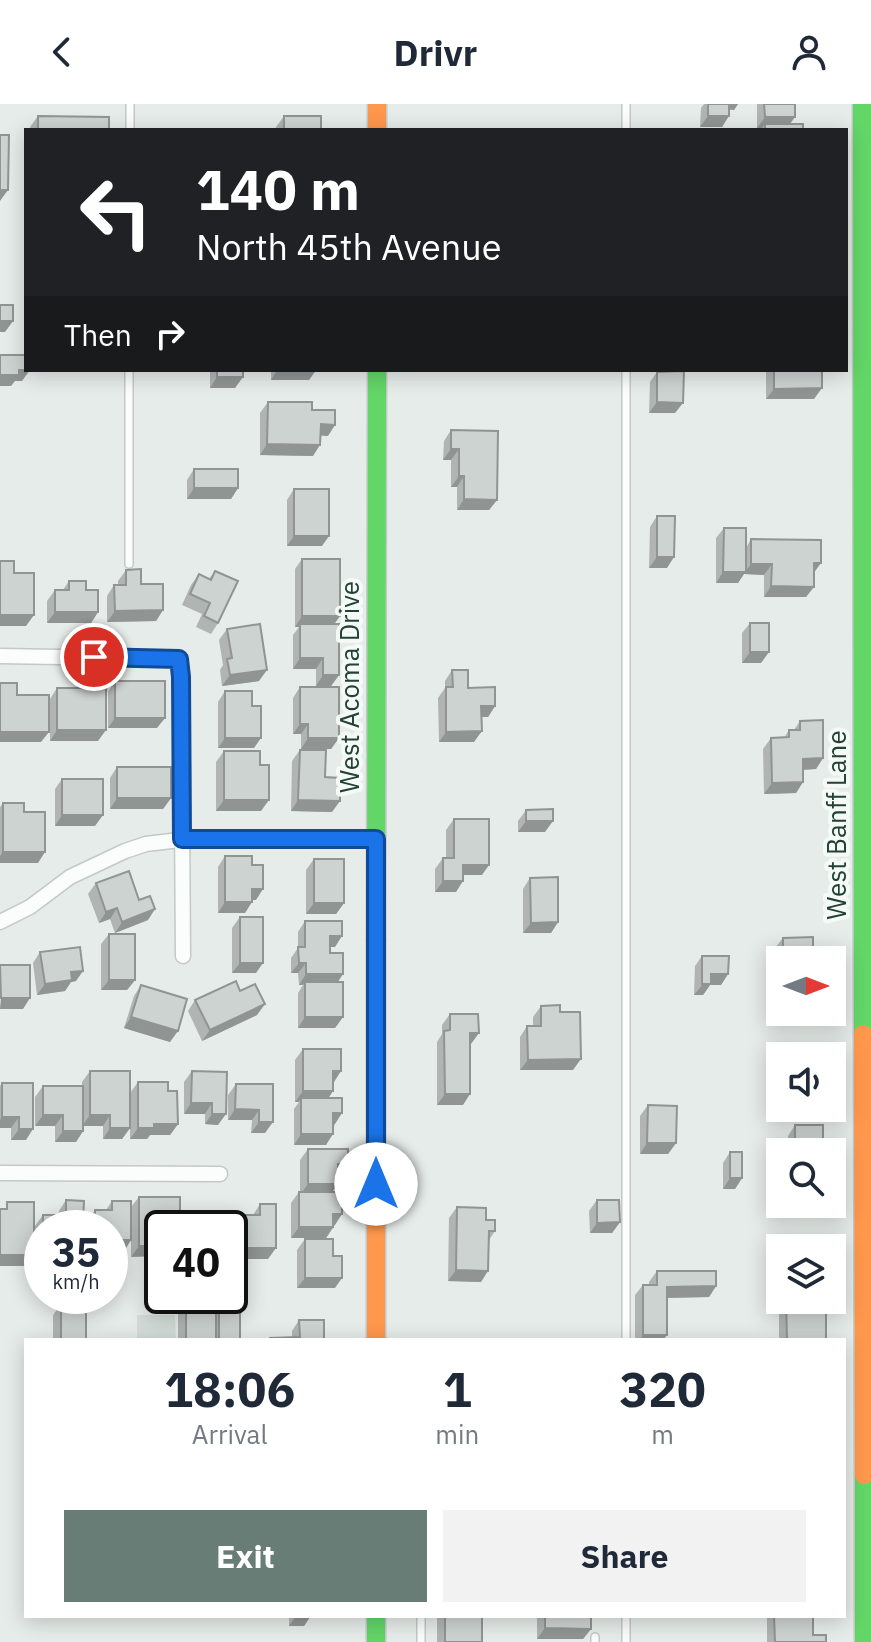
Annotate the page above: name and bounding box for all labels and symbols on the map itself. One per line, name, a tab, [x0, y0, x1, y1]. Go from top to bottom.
street label: West Acoma Drive	[332, 581, 366, 793]
pin	[60, 623, 128, 691]
street label: West Banff Lane	[819, 730, 853, 920]
north arrow	[766, 946, 846, 1026]
position arrow	[334, 1142, 418, 1226]
speed limit sign: 40	[144, 1210, 248, 1314]

